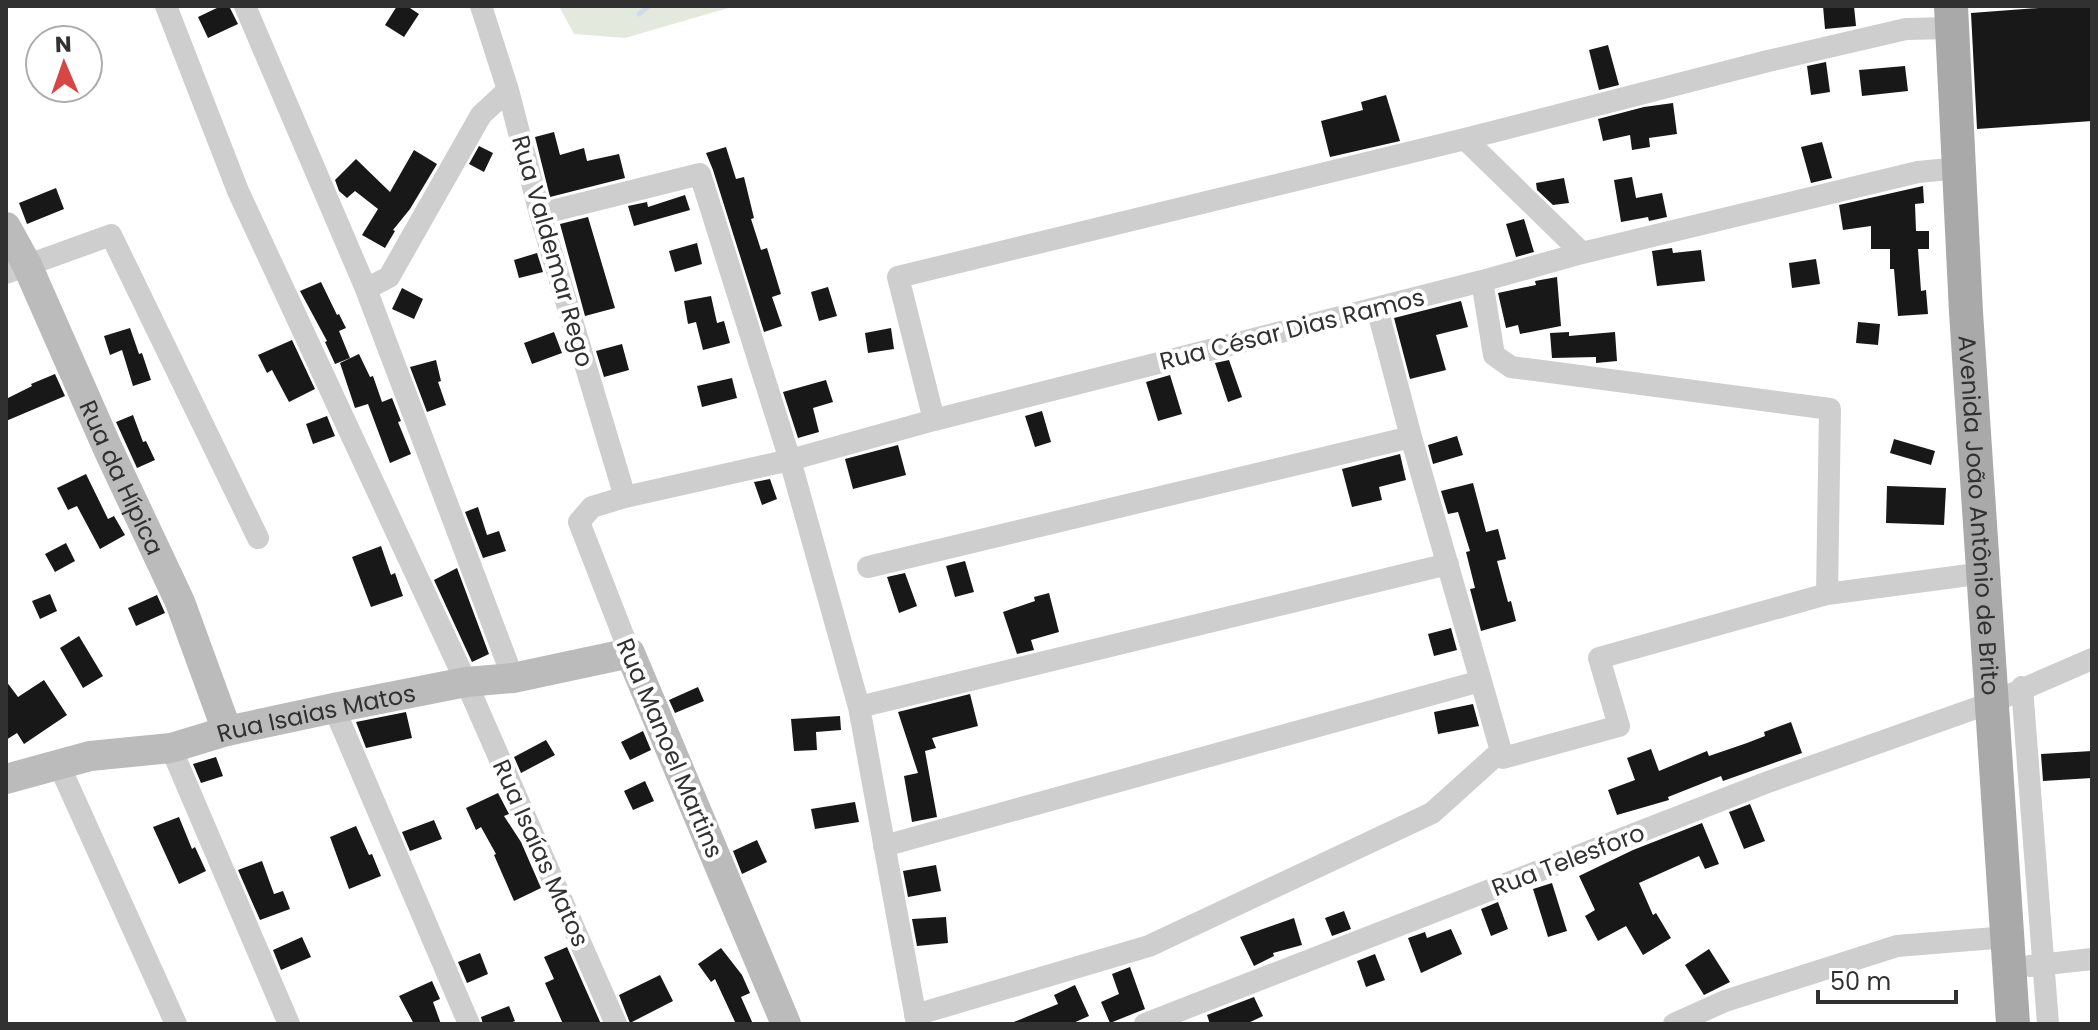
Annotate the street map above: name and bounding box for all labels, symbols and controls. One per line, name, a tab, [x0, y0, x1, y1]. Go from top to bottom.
north arrow	[24, 24, 104, 104]
text: N	[55, 29, 72, 60]
street label: Rua Valdemar Rego	[504, 131, 602, 371]
street label: Rua César Dias Ramos	[1156, 280, 1428, 378]
street label: Avenida João Antônio de Brito	[1951, 334, 2008, 696]
street label: Rua da Hípica	[72, 395, 172, 560]
street label: Rua Manoel Martins	[609, 633, 731, 863]
street label: Rua Isaias Matos	[213, 676, 418, 750]
street label: Rua Isaías Matos	[485, 754, 597, 952]
street label: Rua Telesforo	[1487, 816, 1649, 904]
scale bar	[1818, 954, 1956, 1004]
text: 50 m	[1830, 965, 1891, 998]

